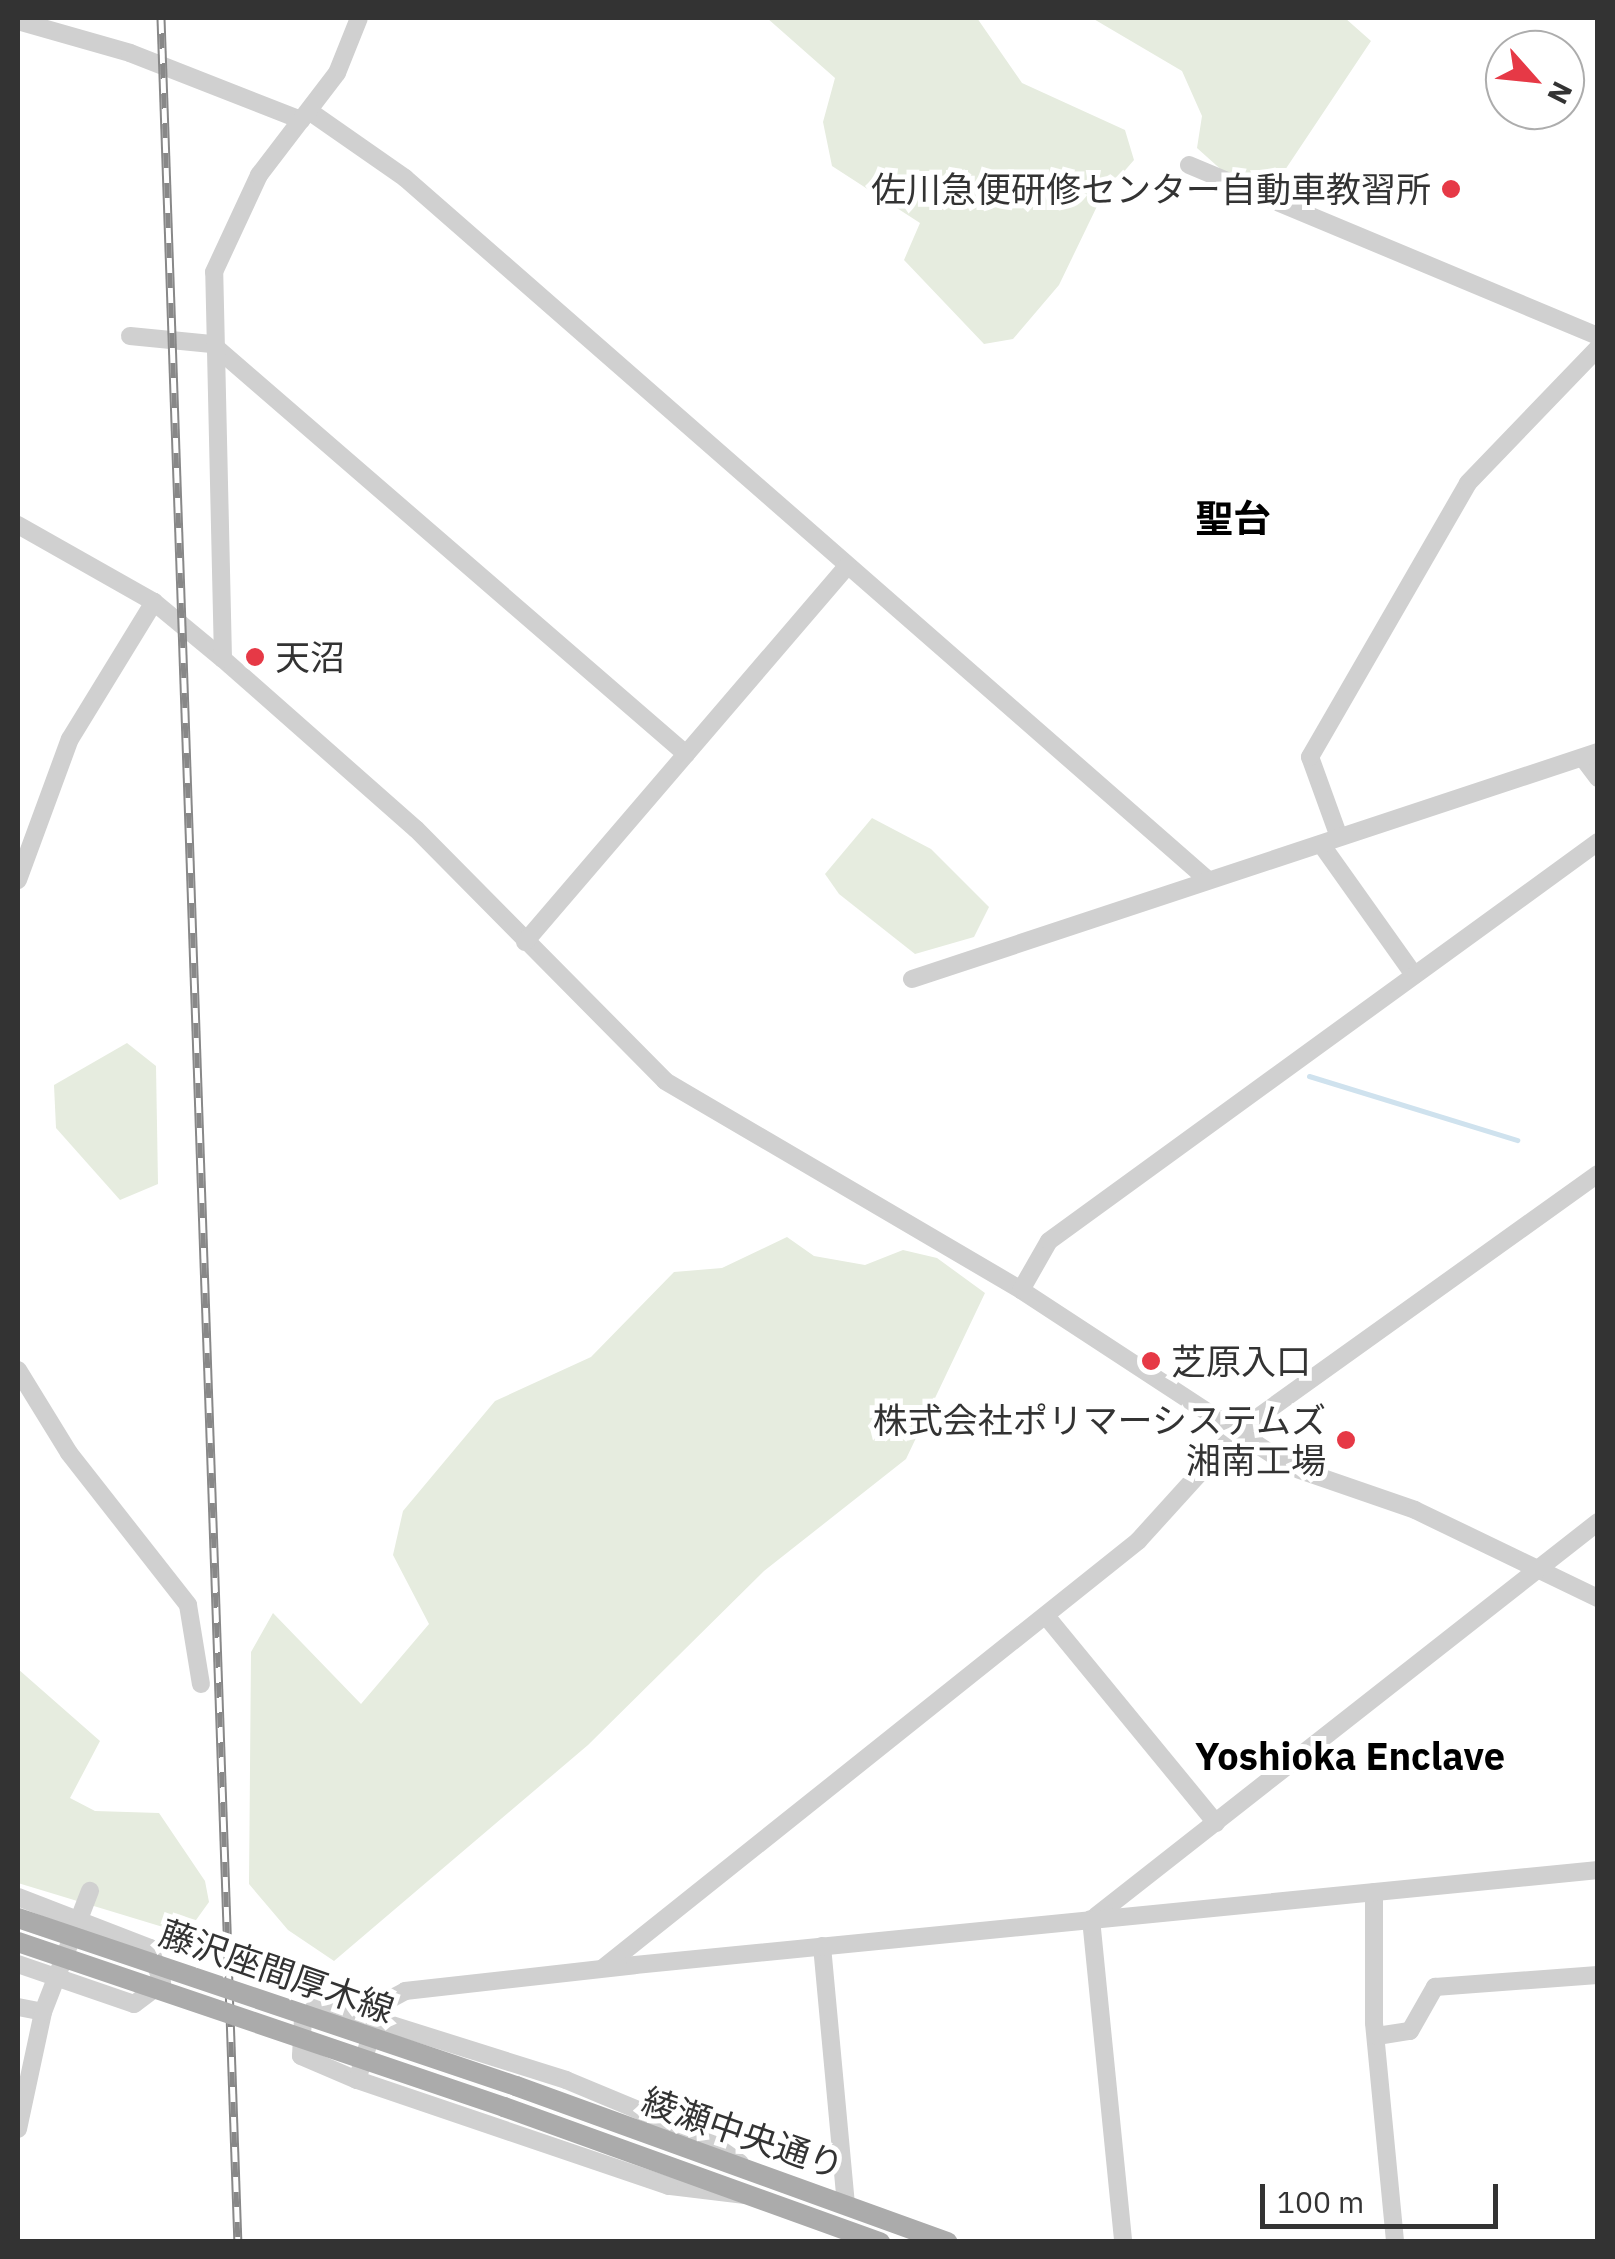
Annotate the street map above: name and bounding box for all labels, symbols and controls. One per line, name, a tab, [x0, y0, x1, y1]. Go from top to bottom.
north arrow	[1485, 30, 1585, 130]
text: N	[1539, 76, 1581, 110]
place label: 佐川急便研修センター自動車教習所	[871, 168, 1431, 210]
marker: 佐川急便研修センター自動車教習所	[1440, 178, 1462, 200]
district label: 聖台	[1195, 495, 1271, 541]
place label: 天沼	[275, 636, 345, 678]
marker: 天沼	[244, 646, 266, 668]
place label: 芝原入口	[1171, 1340, 1311, 1382]
marker: 芝原入口	[1140, 1350, 1162, 1372]
place label: 株式会社ポリマーシステムズ 湘南工場	[871, 1399, 1326, 1481]
marker: 株式会社ポリマーシステムズ 湘南工場	[1335, 1429, 1357, 1451]
district label: Yoshioka Enclave	[1195, 1733, 1505, 1779]
street label: 藤沢座間厚木線	[154, 1911, 400, 2031]
street label: 綾瀬中央通り	[637, 2079, 849, 2187]
scale bar	[1265, 2164, 1502, 2226]
text: 100 m	[1277, 2182, 1364, 2221]

